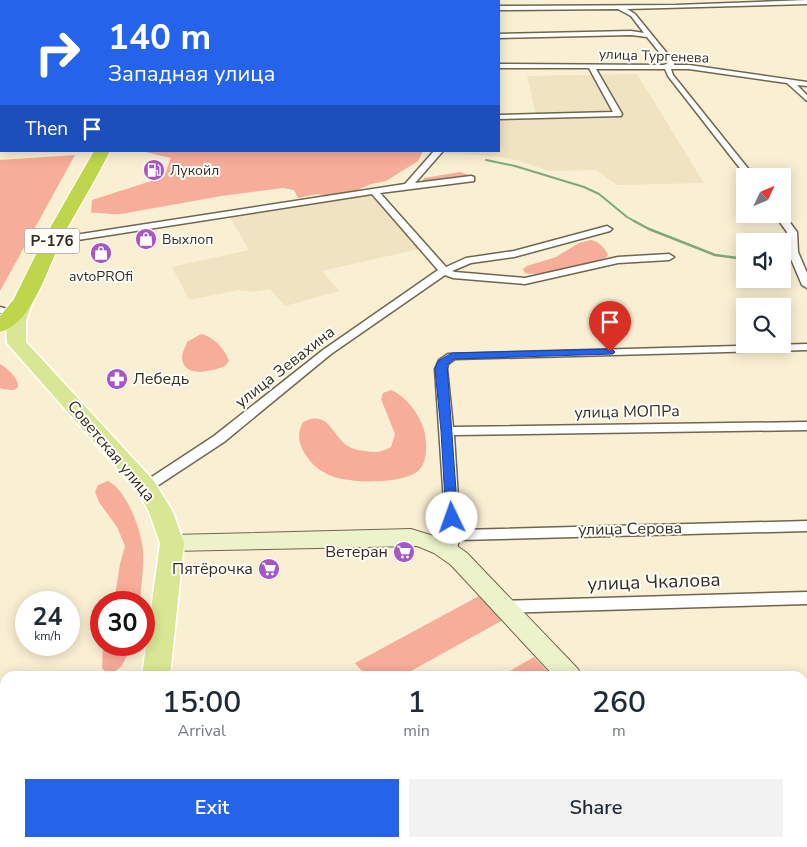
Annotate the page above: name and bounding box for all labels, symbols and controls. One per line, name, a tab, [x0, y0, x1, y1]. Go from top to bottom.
text: 140 m	[108, 14, 211, 61]
icon: right	[25, 20, 90, 85]
street label: улица Тургенева	[599, 45, 709, 67]
text: Западная улица	[108, 59, 275, 89]
icon: arrive	[78, 115, 106, 143]
text: Then	[25, 116, 68, 142]
fuel station icon: Лукойл	[142, 158, 166, 182]
place label: Лукойл	[170, 161, 219, 180]
north arrow	[736, 168, 791, 222]
map controls	[736, 168, 791, 353]
shop icon: Выхлоп	[134, 227, 158, 251]
road number: Р-176	[24, 228, 80, 254]
place label: Выхлоп	[162, 230, 213, 249]
button: sound	[736, 233, 791, 288]
shop icon: avtoPROfi	[89, 241, 113, 265]
place label: avtoPROfi	[69, 267, 133, 286]
button: search	[736, 298, 791, 353]
pin	[589, 301, 631, 352]
icon: arrive	[596, 308, 624, 336]
street label: улица Зевахина	[231, 321, 339, 413]
pharmacy icon: Лебедь	[105, 367, 129, 391]
place label: Лебедь	[133, 368, 189, 390]
street label: Советская улица	[62, 396, 160, 506]
street label: улица МОПРа	[574, 400, 680, 424]
position arrow	[425, 491, 477, 543]
street label: улица Серова	[578, 517, 682, 541]
supermarket icon: Ветеран	[392, 540, 416, 564]
place label: Ветеран	[325, 541, 388, 563]
supermarket icon: Пятёрочка	[257, 557, 281, 581]
place label: Пятёрочка	[172, 558, 253, 580]
street label: улица Чкалова	[587, 567, 721, 597]
speed limit sign: 30	[90, 591, 155, 656]
text: 24	[32, 600, 63, 634]
text: km/h	[34, 628, 61, 644]
text: 15:00	[162, 682, 241, 723]
text: 1	[408, 682, 426, 723]
text: 260	[592, 682, 646, 723]
text: Arrival	[178, 720, 226, 742]
text: min	[403, 720, 430, 742]
text: m	[612, 720, 626, 742]
button: Exit	[25, 779, 399, 837]
button: Share	[409, 779, 783, 837]

